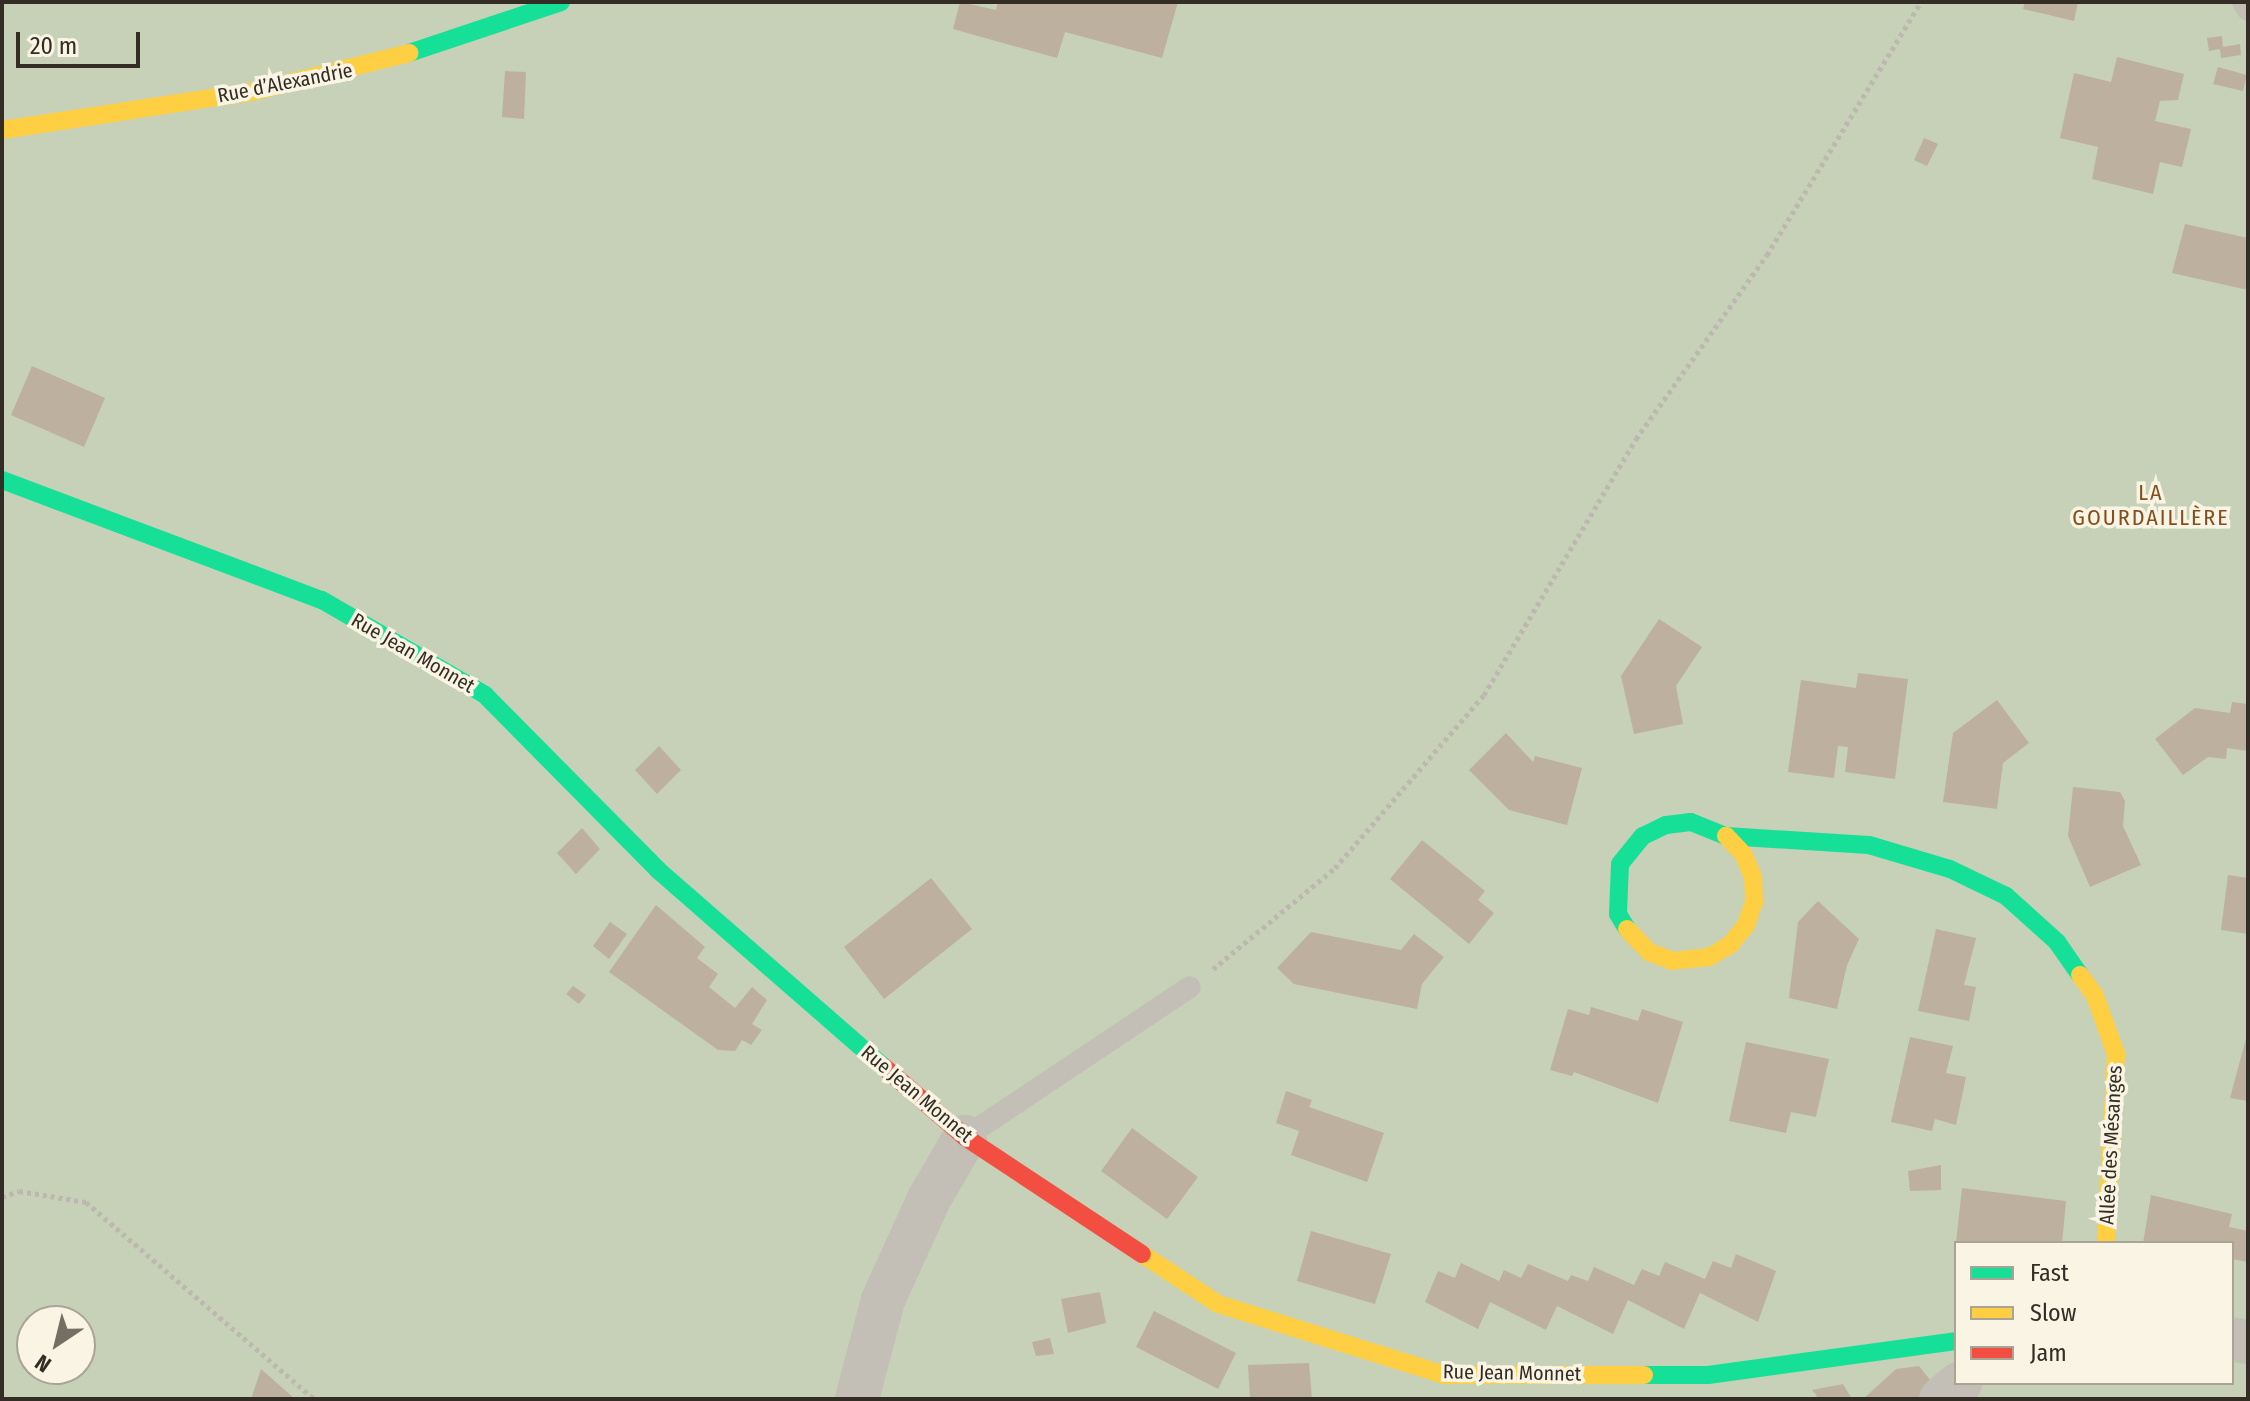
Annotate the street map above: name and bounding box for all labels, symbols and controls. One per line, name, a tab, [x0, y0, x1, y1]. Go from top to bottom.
scale bar	[20, 16, 144, 66]
text: 20 m	[30, 32, 77, 60]
street label: Rue d’Alexandrie	[215, 58, 355, 108]
district label: LA GOURDAILLÈRE	[2072, 479, 2230, 530]
street label: Rue Jean Monnet	[347, 608, 479, 698]
street label: Rue Jean Monnet	[856, 1040, 978, 1148]
street label: Allée des Mésanges	[2095, 1065, 2127, 1225]
legend	[1954, 1241, 2234, 1385]
text: Fast	[2030, 1259, 2069, 1287]
text: Slow	[2030, 1299, 2076, 1327]
north arrow	[16, 1305, 96, 1385]
text: Jam	[2030, 1339, 2067, 1367]
text: N	[30, 1349, 56, 1378]
street label: Rue Jean Monnet	[1443, 1360, 1581, 1386]

